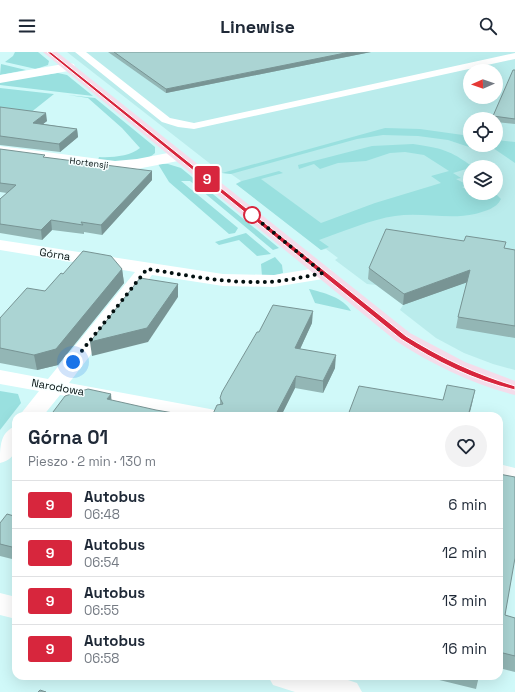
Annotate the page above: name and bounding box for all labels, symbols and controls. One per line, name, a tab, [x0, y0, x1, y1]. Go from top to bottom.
icon: menu	[16, 15, 38, 37]
text: Linewise	[220, 15, 295, 38]
icon: search	[477, 15, 499, 37]
north arrow	[463, 64, 503, 104]
map controls	[463, 64, 503, 200]
button: locate	[463, 112, 503, 152]
street label: Hortensji	[69, 155, 109, 171]
button: layers	[463, 160, 503, 200]
line badge: 9	[194, 166, 220, 192]
text: 9	[203, 170, 211, 188]
unlabelled marker	[243, 206, 261, 224]
street label: Górna	[38, 245, 72, 263]
your location	[63, 352, 83, 372]
street label: Narodowa	[31, 375, 86, 399]
text: Górna 01	[28, 425, 108, 450]
button: heart	[445, 425, 487, 467]
text: Pieszo · 2 min · 130 m	[28, 453, 156, 470]
text: Autobus	[84, 487, 145, 506]
text: 6 min	[448, 495, 487, 514]
text: 9	[46, 496, 54, 514]
text: 06:48	[84, 506, 120, 523]
text: Autobus	[84, 535, 145, 554]
text: 12 min	[442, 543, 487, 562]
text: 9	[46, 544, 54, 562]
text: 06:54	[84, 554, 120, 571]
text: Autobus	[84, 583, 145, 602]
text: 13 min	[442, 591, 487, 610]
text: 9	[46, 592, 54, 610]
text: 06:55	[84, 602, 119, 619]
text: Autobus	[84, 631, 145, 650]
text: 16 min	[442, 639, 487, 658]
text: 9	[46, 640, 54, 658]
text: 06:58	[84, 650, 119, 667]

